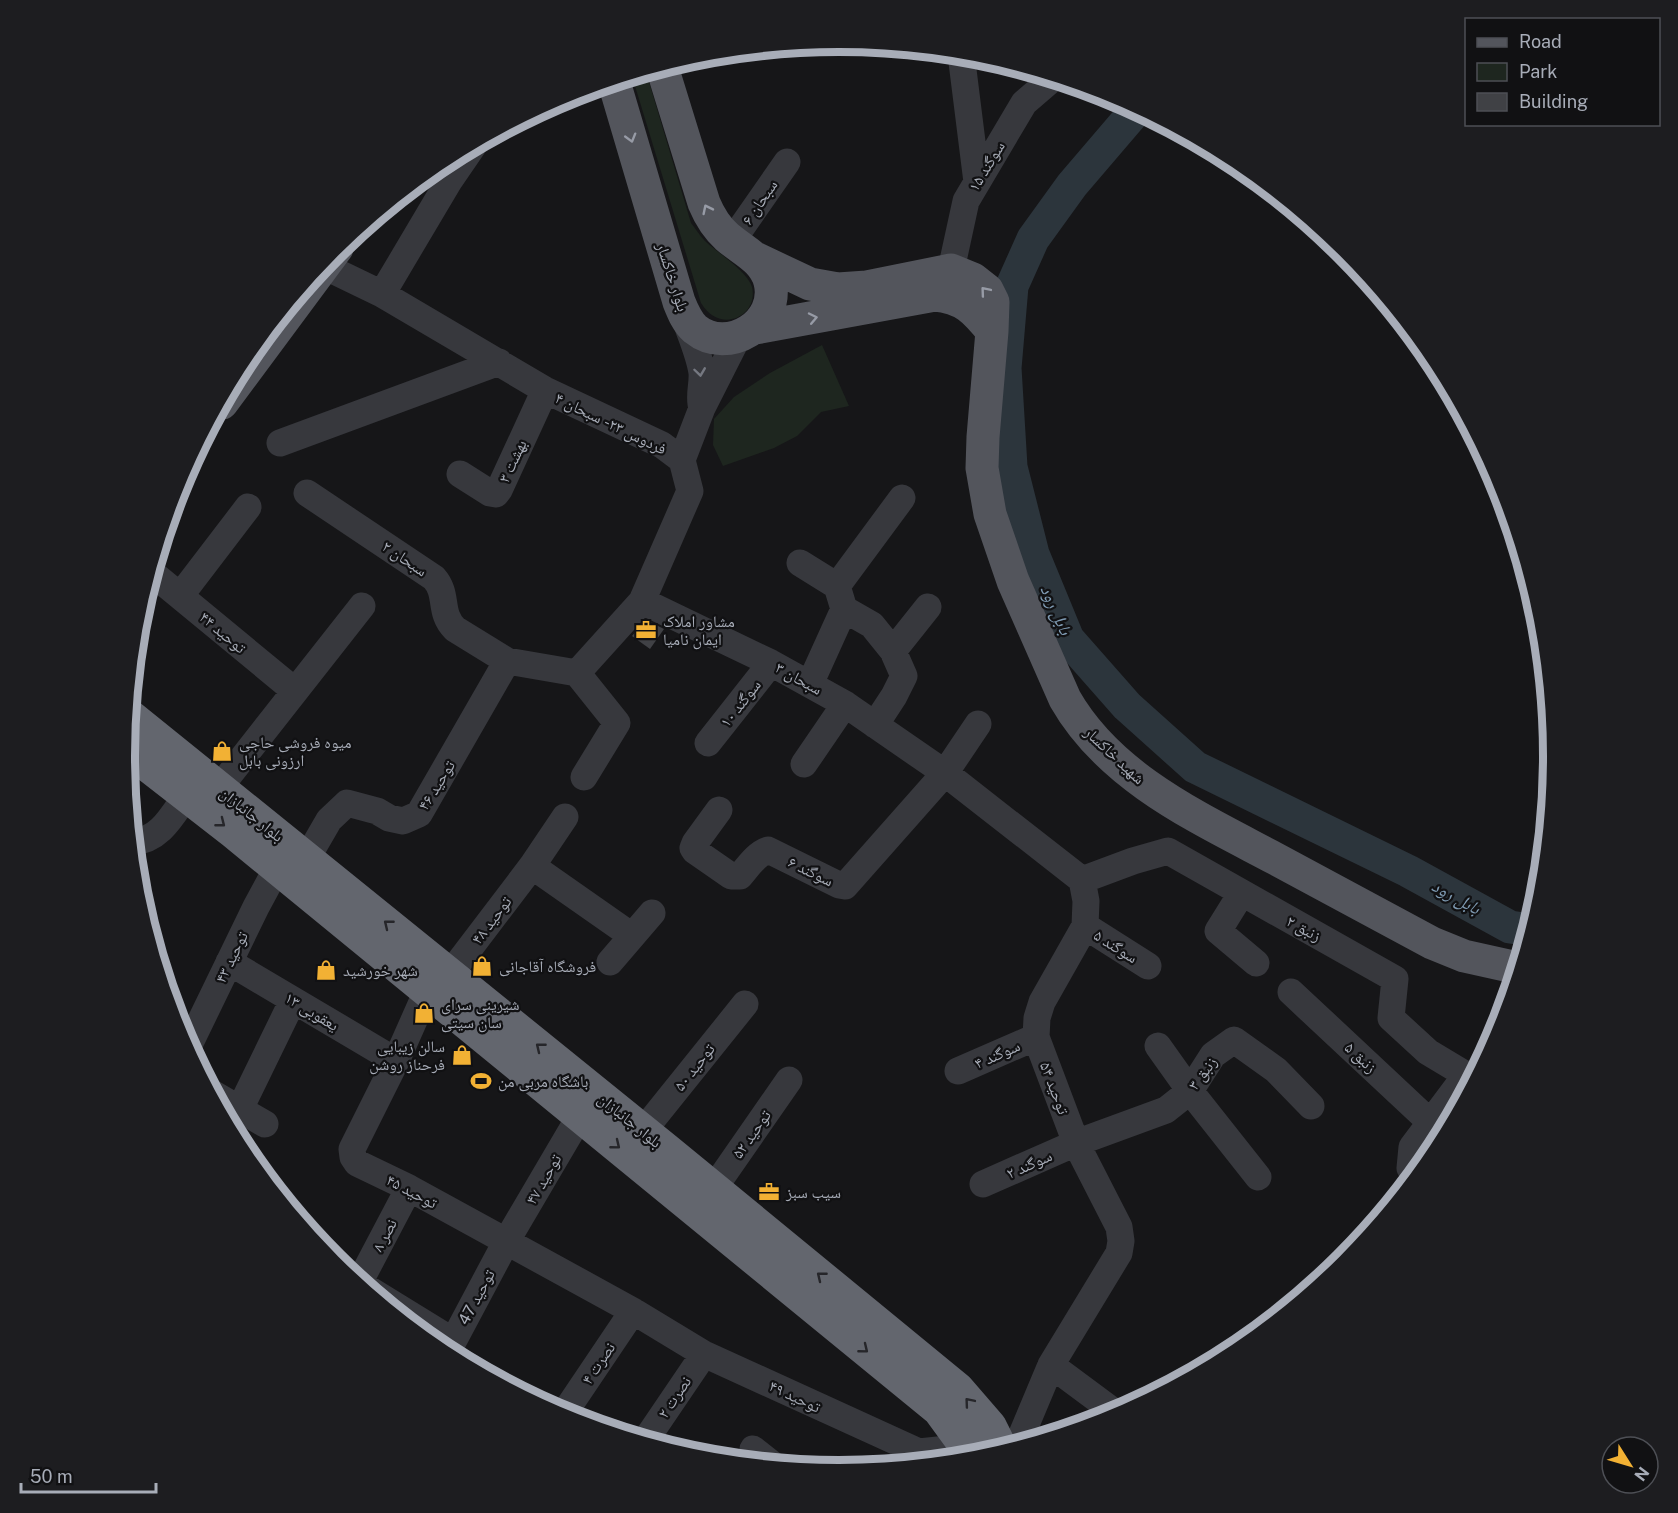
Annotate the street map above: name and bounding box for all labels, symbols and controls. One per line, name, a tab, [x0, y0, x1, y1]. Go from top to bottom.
legend	[1465, 18, 1660, 126]
text: Road	[1519, 31, 1562, 52]
text: Park	[1519, 61, 1557, 82]
text: Building	[1519, 91, 1588, 112]
one-way arrow	[624, 132, 636, 143]
street label: سوگند ۱۵	[964, 138, 1009, 195]
street label: سبحان ۶	[737, 176, 782, 229]
one-way arrow	[703, 204, 714, 215]
street label: بلوار خاکسار	[652, 239, 693, 314]
one-way arrow	[981, 288, 992, 298]
one-way arrow	[808, 312, 818, 325]
one-way arrow	[694, 368, 706, 377]
street label: فردوس ۲۳ - سبحان ۴	[552, 388, 670, 460]
street label: بهشت ۳	[494, 437, 531, 486]
street label: سبحان ۲	[378, 536, 431, 581]
water label: بابل رود	[1035, 582, 1077, 639]
street label: توحید ۴۴	[196, 608, 250, 657]
place label: مشاور املاک ایمان نامیا	[663, 612, 735, 650]
office icon: مشاور املاک ایمان نامیا	[634, 618, 658, 642]
street label: سبحان ۳	[772, 658, 825, 700]
street label: سوگند ۱۰	[716, 676, 765, 731]
street label: شهید خاکسار	[1080, 722, 1149, 788]
place label: میوه فروشی حاجی ارزونی بابل	[239, 733, 351, 771]
shop icon: میوه فروشی حاجی ارزونی بابل	[210, 739, 234, 763]
street label: توحید ۴۶	[414, 757, 459, 814]
street label: بلوار جانبازان	[215, 783, 287, 847]
one-way arrow	[214, 816, 225, 827]
street label: سوگند ۶	[785, 852, 837, 891]
water label: بابل رود	[1428, 875, 1485, 920]
street label: توحید ۴۸	[467, 892, 516, 948]
street label: زنبق ۲	[1283, 911, 1324, 946]
one-way arrow	[384, 921, 395, 932]
street label: سوگند ۵	[1090, 926, 1141, 967]
street label: توحید ۴۳	[211, 928, 252, 986]
shop icon: فروشگاه آقاجانی	[470, 954, 494, 978]
place label: فروشگاه آقاجانی	[499, 957, 596, 977]
shop icon: شهر خورشید	[314, 958, 338, 982]
place label: شهر خورشید	[343, 961, 418, 980]
street label: یعقوبی ۱۳	[281, 988, 342, 1036]
place label: شیرینی سرای سان سیتی	[441, 995, 519, 1033]
shop icon: شیرینی سرای سان سیتی	[412, 1001, 436, 1025]
street label: سوگند ۴	[971, 1036, 1023, 1073]
place label: سالن زیبایی فرحناز روشن	[369, 1037, 445, 1075]
street label: زنبق ۵	[1340, 1038, 1381, 1078]
street label: توحید ۵۰	[670, 1040, 719, 1095]
shop icon: سالن زیبایی فرحناز روشن	[450, 1043, 474, 1067]
one-way arrow	[535, 1043, 546, 1054]
street label: زنبق ۳	[1184, 1053, 1222, 1094]
street label: توحید ۵۴	[1036, 1059, 1073, 1117]
sports icon: باشگاه مربی من	[469, 1069, 493, 1093]
place label: باشگاه مربی من	[498, 1072, 588, 1092]
street label: بلوار جانبازان	[593, 1089, 665, 1153]
street label: توحید ۵۲	[728, 1106, 775, 1162]
one-way arrow	[609, 1138, 620, 1149]
street label: سوگند ۲	[1003, 1146, 1055, 1183]
street label: توحید ۴۷	[522, 1151, 565, 1208]
street label: توحید ۴۵	[383, 1170, 441, 1213]
office icon: سیب سبز	[757, 1180, 781, 1204]
place label: سیب سبز	[785, 1183, 841, 1202]
street label: نصر ۸	[368, 1216, 401, 1255]
street label: توحید 47	[454, 1266, 499, 1328]
one-way arrow	[817, 1272, 828, 1283]
street label: نصرت ۴	[577, 1339, 619, 1388]
one-way arrow	[857, 1341, 868, 1352]
street label: نصرت ۲	[653, 1373, 695, 1422]
street label: توحید ۴۹	[766, 1376, 824, 1417]
one-way arrow	[966, 1398, 977, 1409]
north arrow	[1600, 1435, 1660, 1495]
scale bar	[21, 1456, 156, 1494]
text: N	[1630, 1463, 1653, 1484]
text: 50 m	[30, 1466, 73, 1487]

